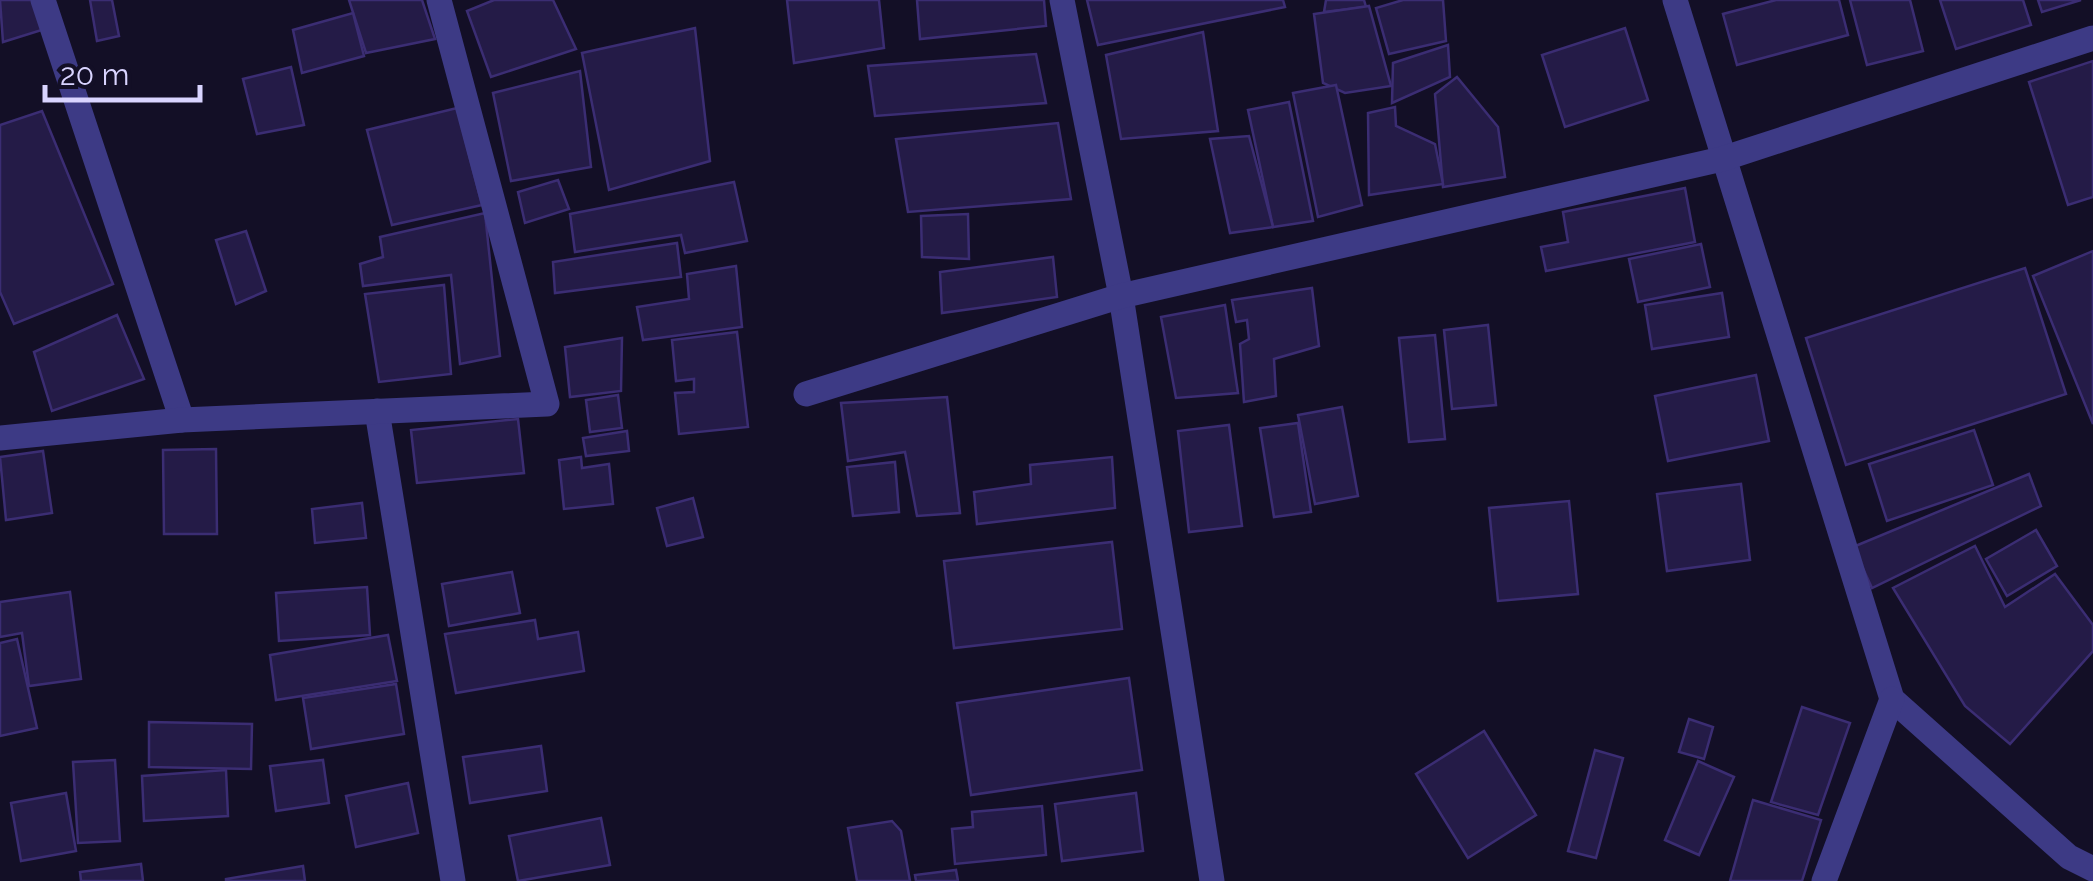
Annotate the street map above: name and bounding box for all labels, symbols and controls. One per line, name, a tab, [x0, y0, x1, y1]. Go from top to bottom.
scale bar	[45, 40, 200, 102]
text: 20 m	[60, 57, 129, 92]

